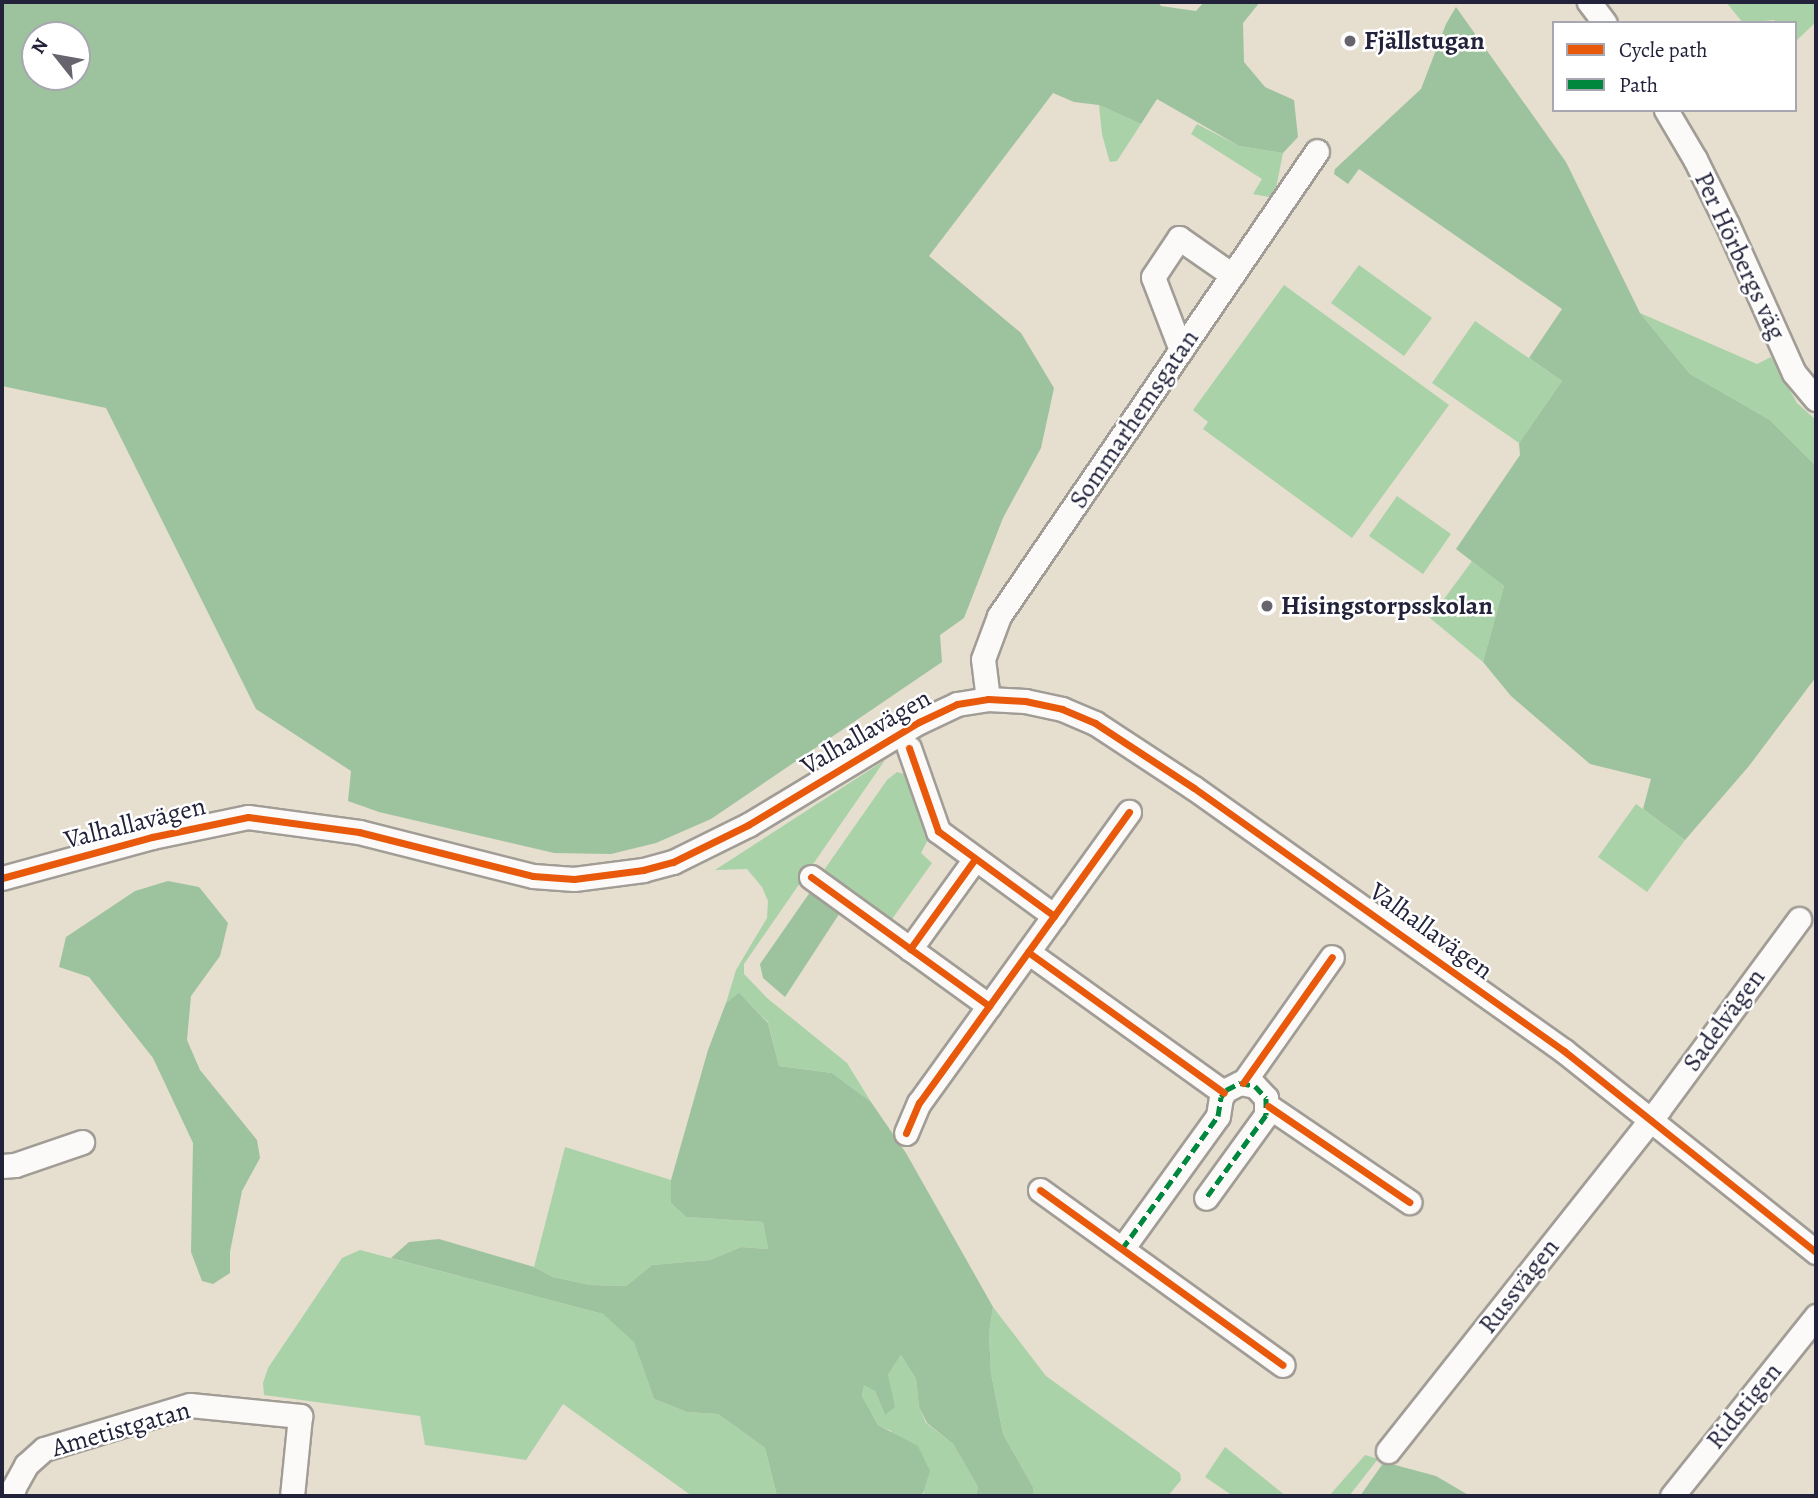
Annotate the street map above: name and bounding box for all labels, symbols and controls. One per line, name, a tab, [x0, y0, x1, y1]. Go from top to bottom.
north arrow	[21, 21, 91, 91]
legend	[1552, 21, 1797, 112]
place label: Fjällstugan	[1364, 25, 1485, 57]
marker: Fjällstugan	[1342, 33, 1358, 49]
text: N	[25, 34, 54, 59]
text: Cycle path	[1619, 36, 1708, 64]
text: Path	[1619, 71, 1658, 99]
street label: Per Hörbergs väg	[1687, 167, 1793, 345]
street label: Sommarhemsgatan	[1063, 324, 1205, 514]
place label: Hisingstorpsskolan	[1281, 590, 1493, 622]
marker: Hisingstorpsskolan	[1259, 598, 1275, 614]
street label: Valhallavägen	[796, 682, 936, 782]
street label: Valhallavägen	[61, 790, 209, 856]
street label: Valhallavägen	[1363, 876, 1499, 986]
street label: Sadelvägen	[1676, 962, 1772, 1078]
street label: Russvägen	[1472, 1232, 1566, 1340]
street label: Ridstigen	[1700, 1356, 1788, 1456]
street label: Ametistgatan	[48, 1394, 194, 1464]

